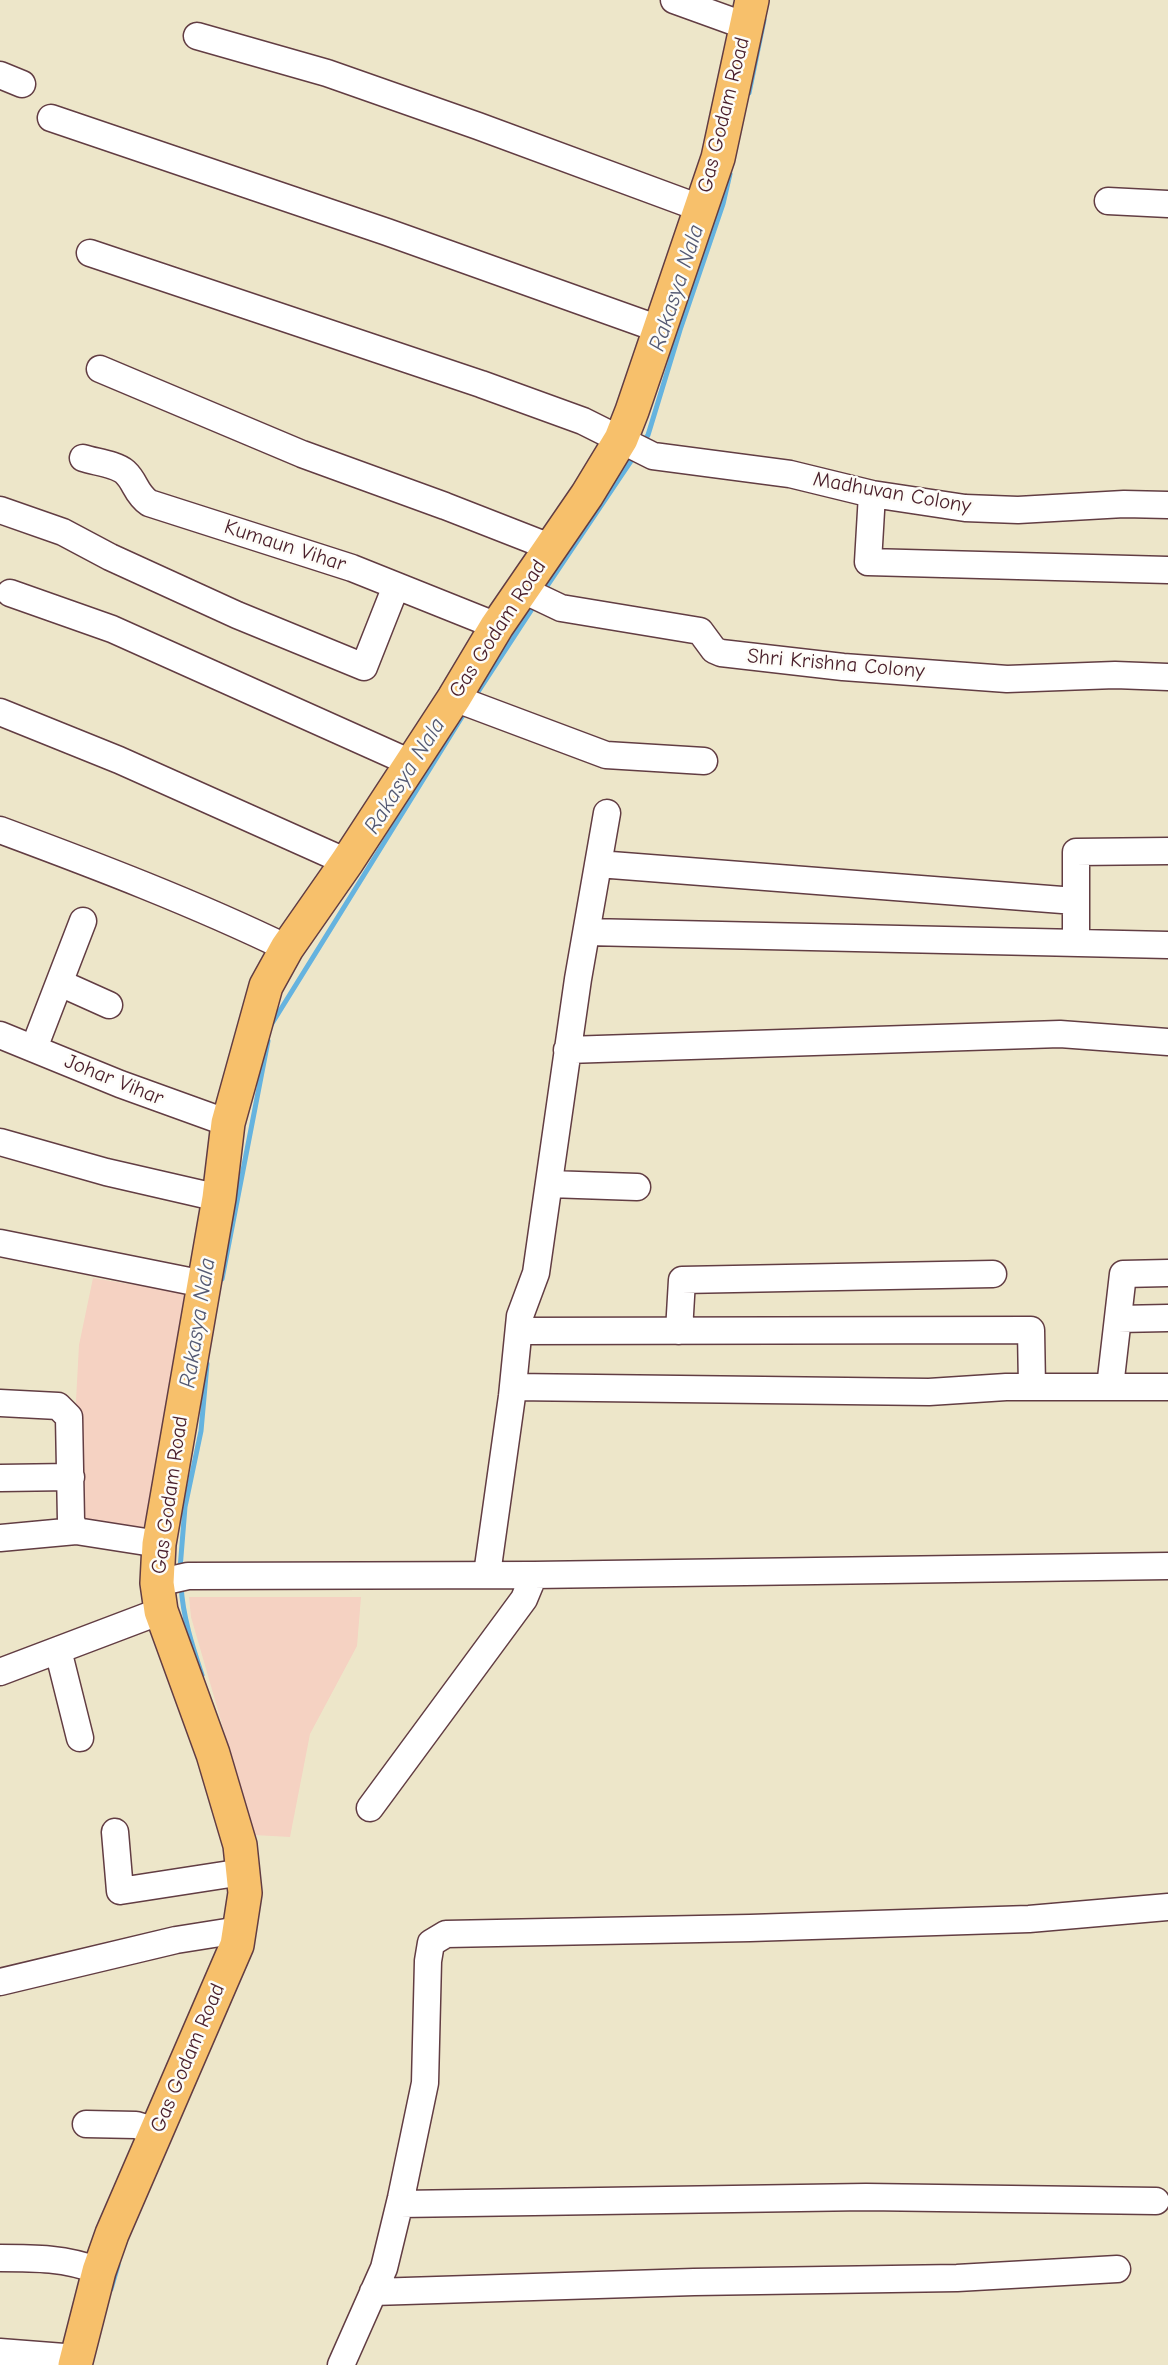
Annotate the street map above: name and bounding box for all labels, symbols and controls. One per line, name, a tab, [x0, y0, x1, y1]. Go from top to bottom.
street label: Gas Godam Road	[692, 35, 756, 195]
water label: Rakasya Nala	[644, 221, 710, 355]
street label: Madhuvan Colony	[811, 467, 973, 519]
street label: Kumaun Vihar	[221, 514, 349, 578]
street label: Gas Godam Road	[444, 555, 552, 703]
street label: Shri Krishna Colony	[746, 644, 926, 684]
water label: Rakasya Nala	[358, 713, 452, 839]
street label: Johar Vihar	[61, 1049, 167, 1111]
water label: Rakasya Nala	[174, 1256, 222, 1390]
street label: Gas Godam Road	[146, 1414, 194, 1576]
street label: Gas Godam Road	[145, 1980, 231, 2136]

